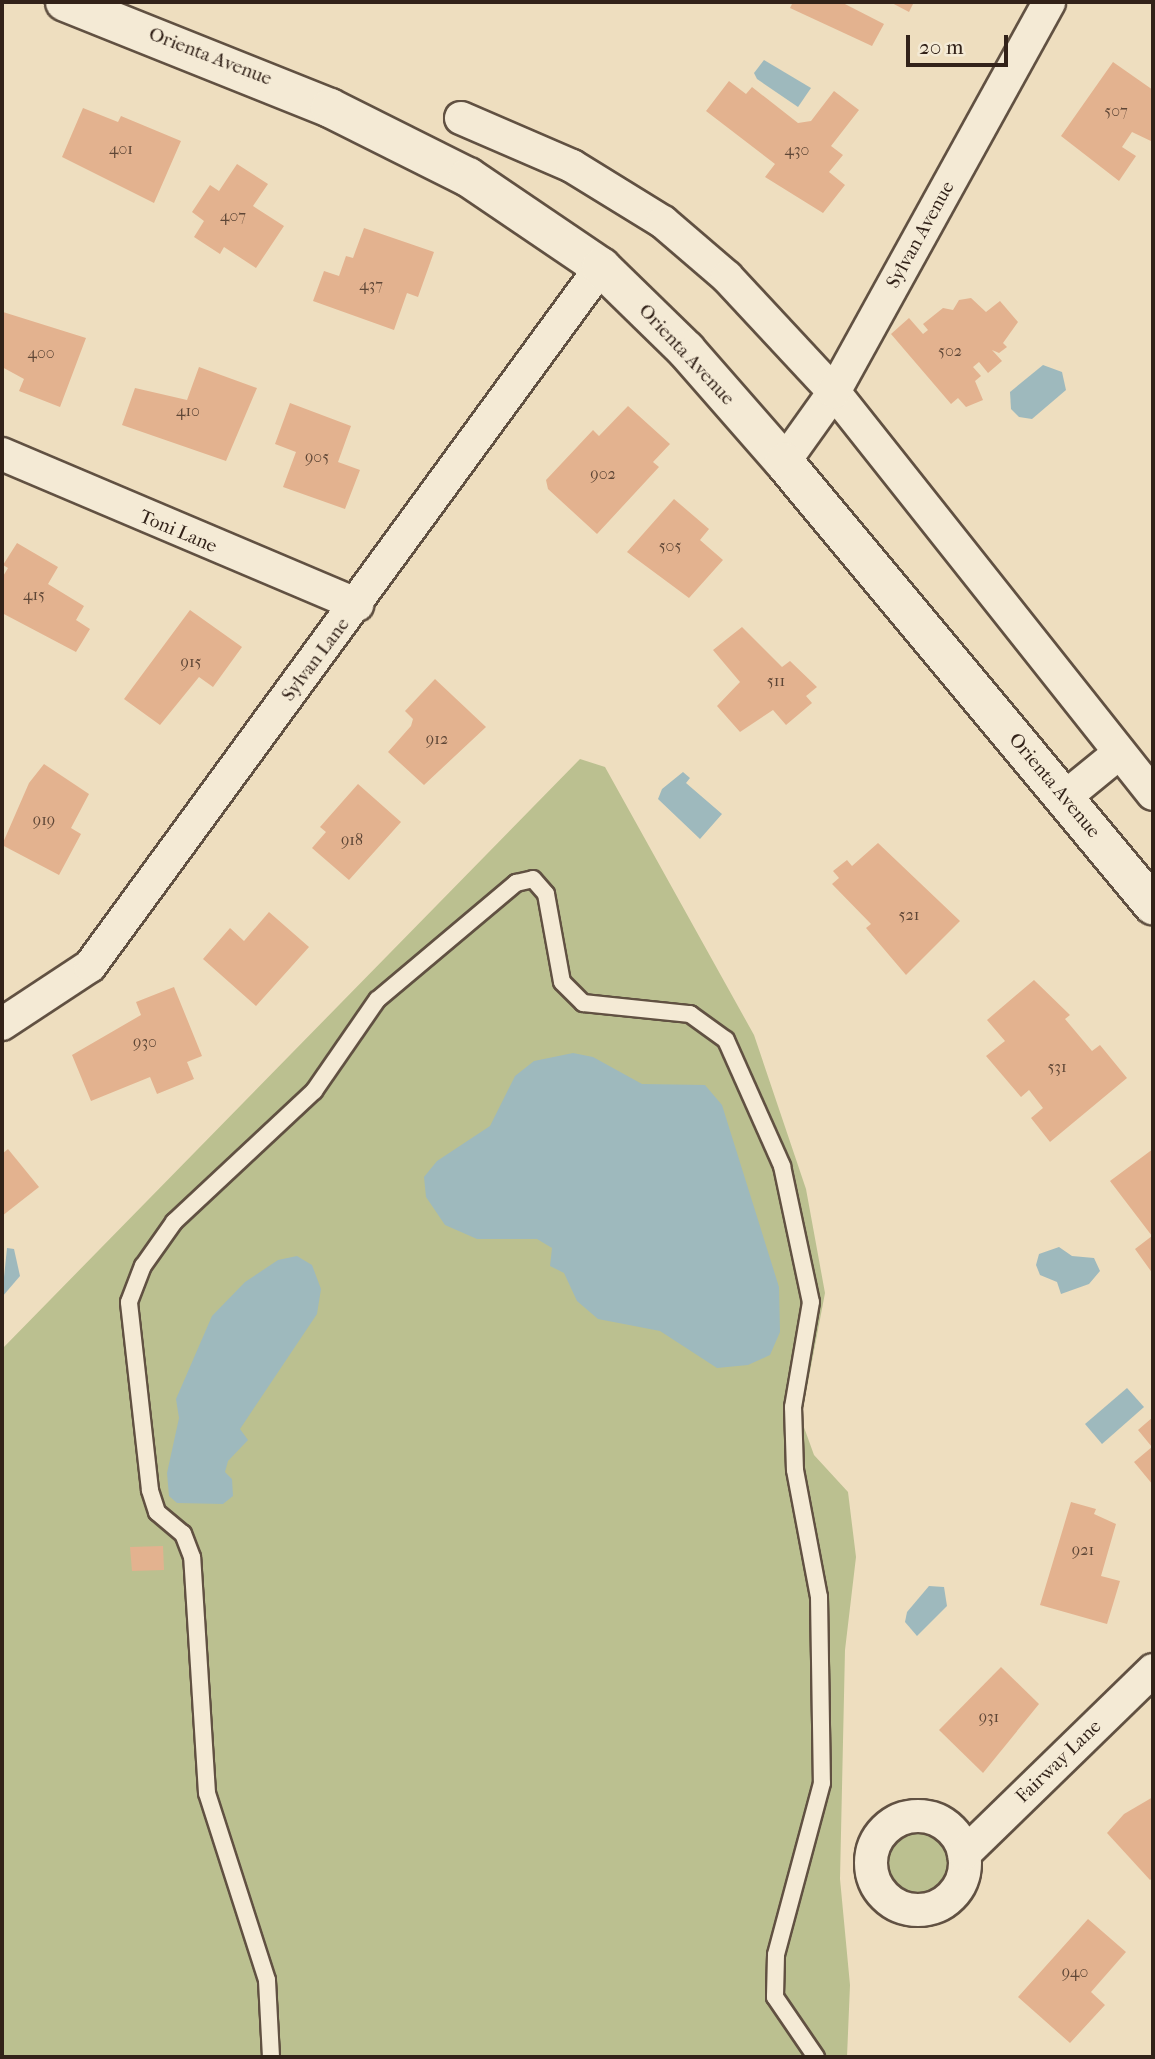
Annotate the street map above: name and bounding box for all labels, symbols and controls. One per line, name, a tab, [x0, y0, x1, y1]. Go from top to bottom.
scale bar	[910, 21, 1012, 65]
street label: Orienta Avenue	[145, 23, 275, 91]
text: 20 m	[919, 35, 963, 59]
house number: 507	[1104, 101, 1128, 121]
house number: 401	[109, 139, 133, 159]
house number: 430	[785, 140, 809, 160]
street label: Sylvan Avenue	[882, 177, 960, 293]
house number: 407	[220, 206, 246, 226]
house number: 437	[359, 275, 383, 295]
street label: Orienta Avenue	[633, 300, 739, 410]
house number: 502	[938, 341, 962, 361]
house number: 400	[27, 343, 55, 363]
house number: 410	[176, 401, 200, 421]
house number: 905	[305, 447, 329, 467]
house number: 902	[590, 464, 616, 484]
street label: Toni Lane	[136, 506, 220, 558]
house number: 505	[659, 536, 681, 556]
house number: 415	[23, 585, 45, 605]
street label: Sylvan Lane	[277, 614, 355, 706]
house number: 915	[181, 652, 201, 672]
house number: 511	[767, 671, 785, 691]
house number: 912	[426, 729, 448, 749]
street label: Orienta Avenue	[1004, 729, 1104, 843]
house number: 919	[33, 810, 55, 830]
house number: 918	[341, 830, 363, 850]
house number: 521	[899, 905, 919, 925]
house number: 930	[133, 1032, 157, 1052]
house number: 531	[1047, 1057, 1067, 1077]
house number: 921	[1072, 1540, 1094, 1560]
house number: 931	[979, 1707, 999, 1727]
street label: Fairway Lane	[1012, 1716, 1106, 1808]
house number: 940	[1062, 1962, 1088, 1982]

